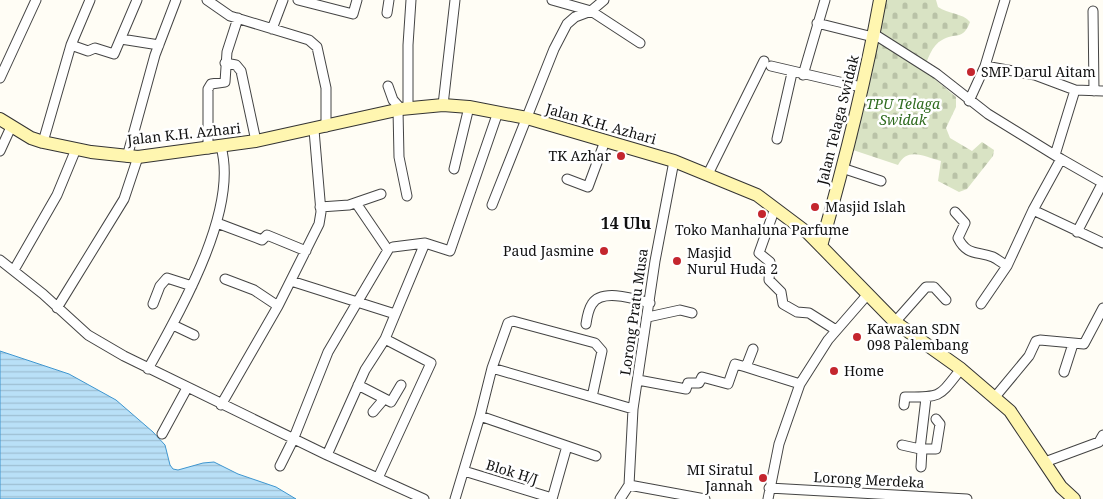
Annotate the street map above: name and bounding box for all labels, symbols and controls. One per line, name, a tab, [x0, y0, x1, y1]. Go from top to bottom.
street label: Jalan Telaga Swidak	[812, 52, 863, 188]
place label: SMP Darul Aitam	[981, 62, 1096, 81]
marker: SMP Darul Aitam	[965, 66, 977, 78]
park label: TPU Telaga Swidak	[866, 94, 941, 129]
street label: Jalan K.H. Azhari	[543, 98, 659, 149]
street label: Jalan K.H. Azhari	[125, 118, 242, 149]
place label: TK Azhar	[549, 146, 611, 165]
marker: TK Azhar	[615, 150, 627, 162]
place label: Masjid Islah	[825, 197, 906, 216]
marker: Masjid Islah	[809, 201, 821, 213]
marker: Toko Manhaluna Parfume	[756, 208, 768, 220]
district label: 14 Ulu	[601, 212, 652, 234]
place label: Toko Manhaluna Parfume	[675, 220, 849, 239]
place label: Paud Jasmine	[503, 241, 594, 260]
place label: Masjid Nurul Huda 2	[687, 243, 778, 278]
marker: Paud Jasmine	[598, 245, 610, 257]
street label: Lorong Pratu Musa	[615, 247, 652, 377]
marker: Masjid Nurul Huda 2	[671, 255, 683, 267]
place label: Kawasan SDN 098 Palembang	[867, 319, 969, 354]
marker: Kawasan SDN 098 Palembang	[851, 331, 863, 343]
place label: Home	[844, 361, 884, 380]
marker: Home	[828, 365, 840, 377]
street label: Blok H/J	[484, 455, 541, 488]
place label: MI Siratul Jannah	[687, 460, 754, 495]
street label: Lorong Merdeka	[813, 467, 925, 492]
marker: MI Siratul Jannah	[757, 472, 769, 484]

